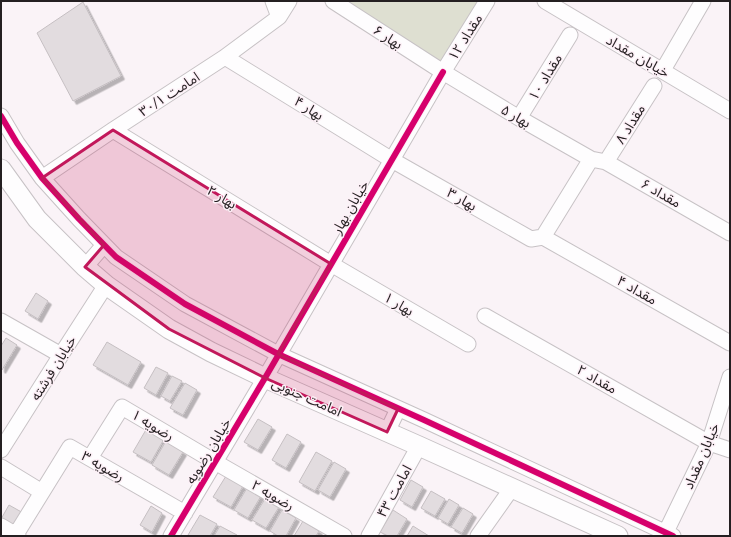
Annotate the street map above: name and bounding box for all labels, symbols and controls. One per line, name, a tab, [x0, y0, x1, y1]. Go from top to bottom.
street label: مقداد ۱۲	[444, 10, 486, 64]
street label: بهار ۶	[370, 21, 406, 53]
street label: خیابان مقداد	[603, 31, 673, 81]
street label: مقداد ۱۰	[524, 50, 566, 104]
street label: امامت ۳۰/۱	[135, 68, 203, 120]
street label: بهار ۴	[291, 92, 327, 124]
street label: بهار ۵	[498, 100, 534, 132]
street label: مقداد ۸	[611, 101, 649, 147]
street label: مقداد ۶	[638, 174, 684, 212]
street label: خیابان بهار	[327, 177, 372, 238]
street label: بهار ۲	[204, 181, 240, 213]
street label: بهار ۳	[444, 183, 480, 215]
street label: مقداد ۴	[614, 271, 660, 309]
street label: بهار ۱	[381, 288, 417, 320]
street label: خیابان فرشته	[26, 332, 80, 404]
street label: مقداد ۲	[574, 360, 620, 398]
street label: امامت جنوبی	[269, 374, 345, 420]
street label: رضویه ۱	[128, 405, 178, 445]
street label: خیابان رضویه	[181, 415, 235, 487]
street label: خیابان مقداد	[679, 420, 723, 492]
street label: رضویه ۳	[78, 447, 128, 485]
street label: امامت ۴۳	[372, 462, 416, 520]
street label: رضویه ۲	[248, 476, 298, 514]

